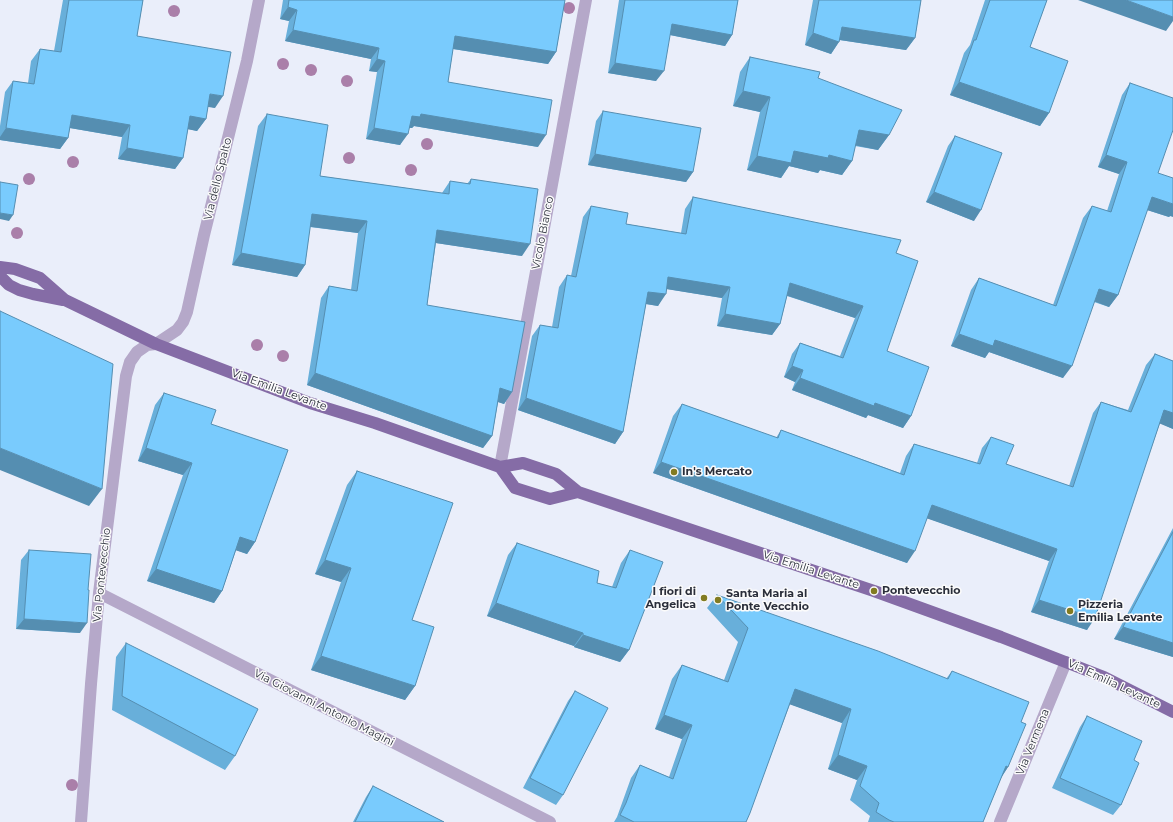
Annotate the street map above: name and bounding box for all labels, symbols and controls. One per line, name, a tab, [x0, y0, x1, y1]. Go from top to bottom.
street label: Via dello Spalto	[201, 137, 235, 221]
street label: Vicolo Bianco	[529, 195, 557, 271]
street label: Via Emilia Levante	[229, 367, 329, 413]
place label: In's Mercato	[682, 465, 752, 479]
marker: In's Mercato	[669, 467, 679, 477]
street label: Via Pontevecchio	[90, 527, 114, 623]
street label: Via Emilia Levante	[761, 548, 861, 592]
place label: Pontevecchio	[882, 584, 961, 598]
place label: I fiori di Angelica	[645, 585, 696, 611]
marker: Pontevecchio	[869, 586, 879, 596]
place label: Santa Maria al Ponte Vecchio	[726, 587, 809, 613]
marker: I fiori di Angelica	[699, 593, 709, 603]
marker: Santa Maria al Ponte Vecchio	[713, 595, 723, 605]
place label: Pizzeria Emilia Levante	[1078, 598, 1162, 624]
marker: Pizzeria Emilia Levante	[1065, 606, 1075, 616]
street label: Via Emilia Levante	[1066, 657, 1162, 711]
street label: Via Giovanni Antonio Magini	[252, 667, 396, 749]
street label: Via Vermena	[1014, 707, 1052, 777]

